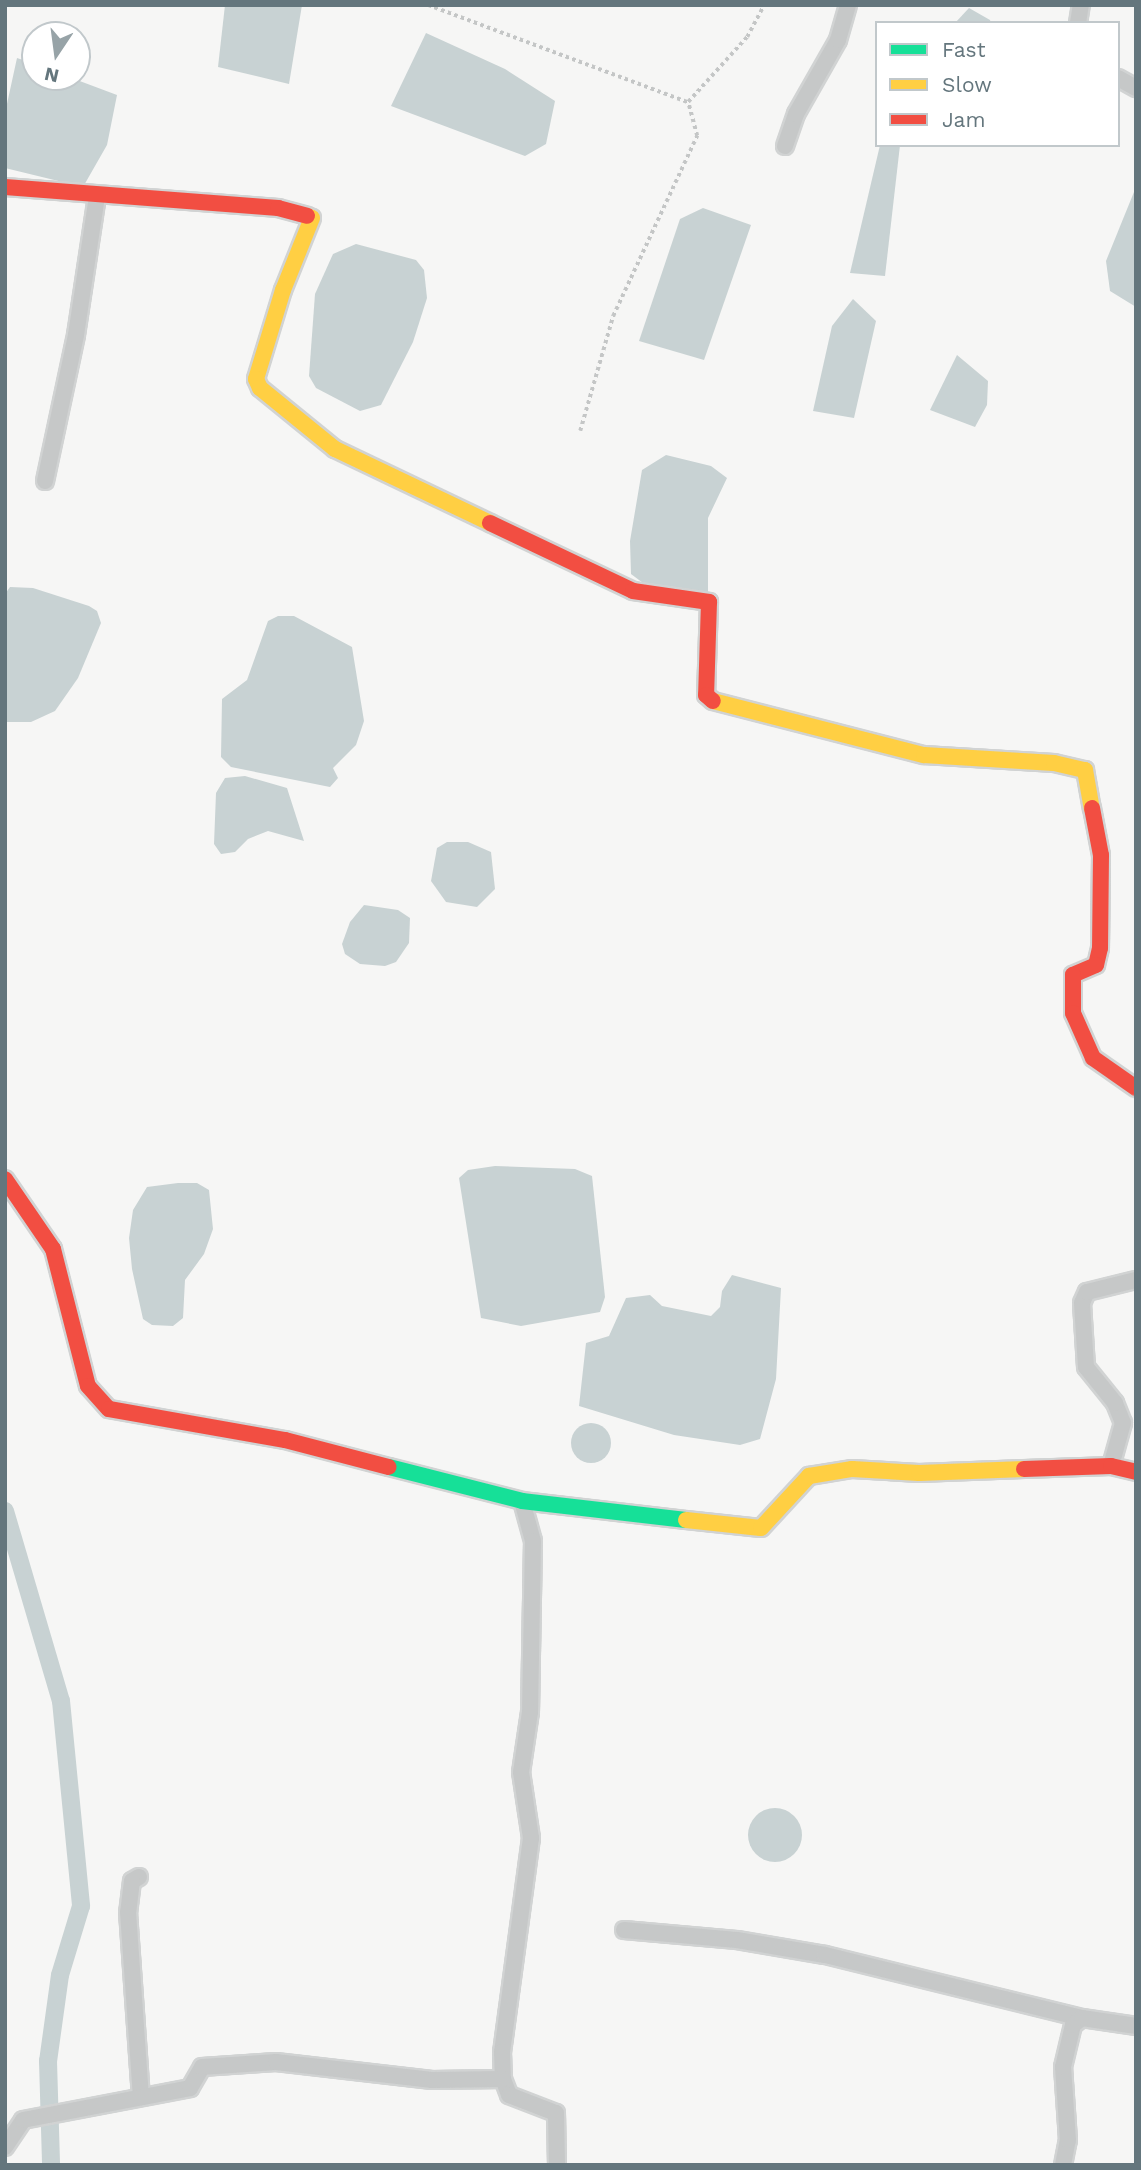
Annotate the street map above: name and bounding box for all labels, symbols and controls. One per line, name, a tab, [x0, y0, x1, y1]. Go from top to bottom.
north arrow	[21, 21, 91, 91]
legend	[875, 21, 1120, 147]
text: Fast	[942, 37, 986, 62]
text: N	[42, 62, 61, 88]
text: Slow	[942, 72, 992, 97]
text: Jam	[942, 107, 985, 132]

